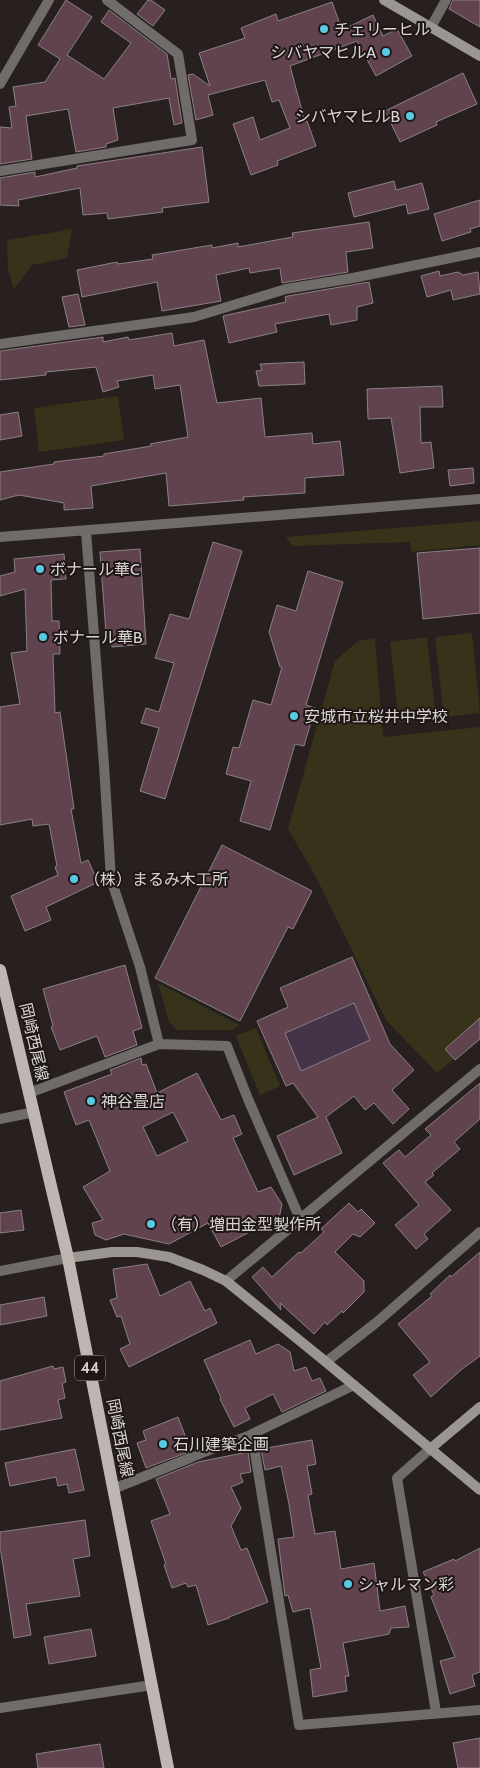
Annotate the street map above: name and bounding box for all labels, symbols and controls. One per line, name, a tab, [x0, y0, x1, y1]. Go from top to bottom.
place label: チェリーヒル	[334, 20, 430, 39]
marker: チェリーヒル	[318, 23, 330, 35]
place label: シバヤマヒルA	[271, 43, 376, 62]
marker: シバヤマヒルA	[380, 46, 392, 58]
place label: シバヤマヒルB	[295, 107, 400, 126]
marker: シバヤマヒルB	[404, 110, 416, 122]
place label: ボナール華C	[50, 560, 140, 579]
marker: ボナール華C	[34, 563, 46, 575]
place label: ボナール華B	[53, 628, 143, 647]
marker: ボナール華B	[37, 631, 49, 643]
place label: 安城市立桜井中学校	[304, 707, 448, 726]
marker: 安城市立桜井中学校	[288, 710, 300, 722]
place label: （株）まるみ木工所	[84, 870, 228, 889]
marker: （株）まるみ木工所	[68, 873, 80, 885]
street label: 岡崎西尾線	[16, 1001, 52, 1083]
place label: 神谷畳店	[101, 1092, 165, 1111]
marker: 神谷畳店	[85, 1095, 97, 1107]
place label: （有）増田金型製作所	[161, 1215, 321, 1234]
marker: （有）増田金型製作所	[145, 1218, 157, 1230]
road number: 44	[75, 1356, 105, 1380]
street label: 岡崎西尾線	[103, 1397, 137, 1479]
place label: 石川建築企画	[173, 1435, 269, 1454]
marker: 石川建築企画	[157, 1438, 169, 1450]
place label: シャルマン彩	[358, 1575, 454, 1594]
marker: シャルマン彩	[342, 1578, 354, 1590]

